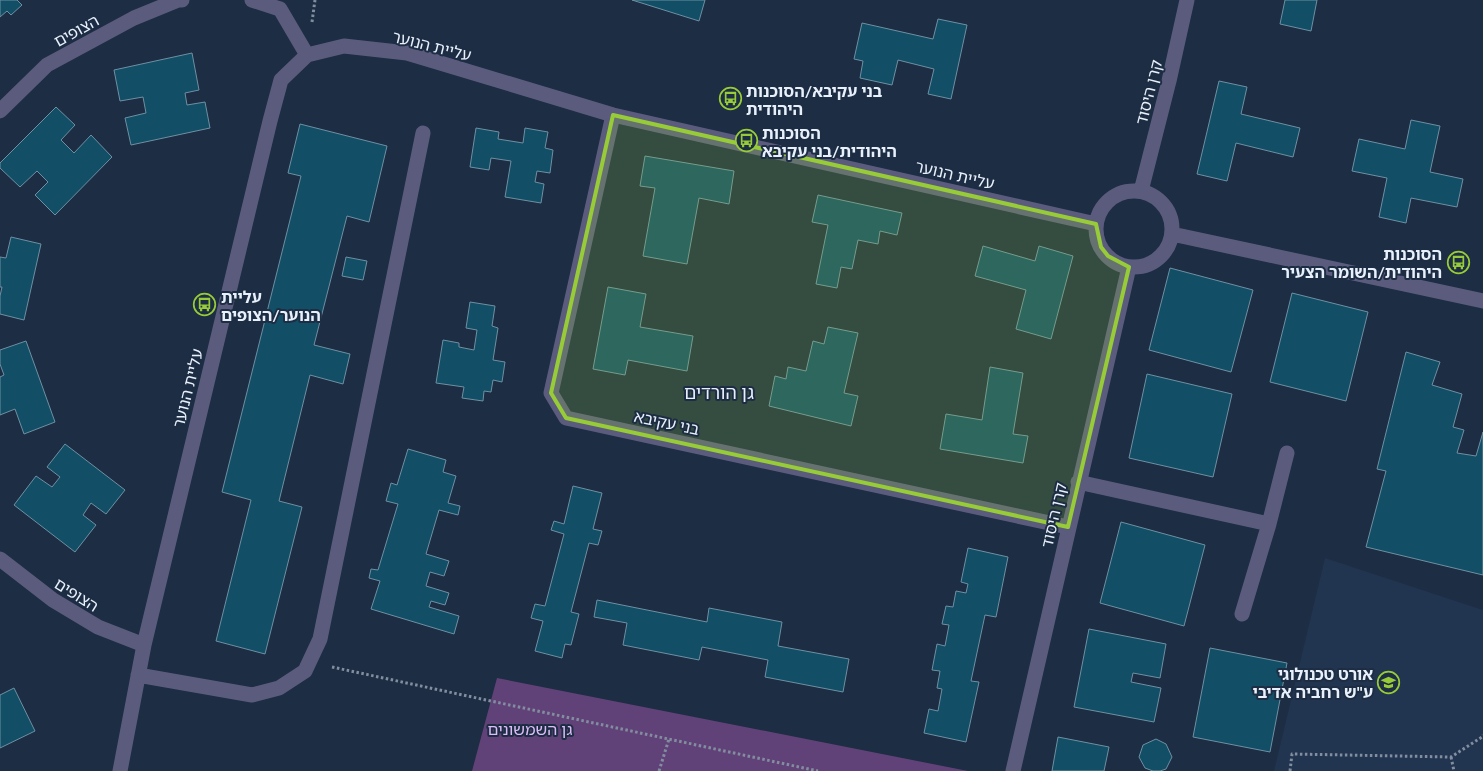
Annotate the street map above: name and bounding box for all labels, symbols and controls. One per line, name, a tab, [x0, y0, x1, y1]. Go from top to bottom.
street label: הצופים	[50, 10, 102, 50]
street label: עליית הנוער	[391, 26, 473, 64]
street label: קרן היסוד	[1131, 58, 1165, 126]
place label: בני עקיבא/הסוכנות היהודית	[746, 81, 883, 118]
bus stop icon: בני עקיבא/הסוכנות היהודית	[718, 87, 742, 111]
place label: הסוכנות היהודית/בני עקיבא	[762, 123, 897, 160]
bus stop icon: הסוכנות היהודית/בני עקיבא	[734, 129, 758, 153]
street label: עליית הנוער	[913, 156, 997, 192]
place label: הסוכנות היהודית/השומר הצעיר	[1281, 244, 1442, 281]
bus stop icon: הסוכנות היהודית/השומר הצעיר	[1446, 250, 1470, 274]
place label: עליית הנוער/הצופים	[221, 287, 321, 324]
bus stop icon: עליית הנוער/הצופים	[193, 293, 217, 317]
street label: עליית הנוער	[168, 347, 206, 429]
district label: גן הורדים	[684, 381, 754, 403]
street label: בני עקיבא	[633, 406, 701, 438]
street label: קרן היסוד	[1036, 481, 1070, 549]
street label: הצופים	[52, 573, 102, 615]
place label: אורט טכנולוגי ע"ש רחביה אדיבי	[1252, 664, 1373, 701]
school or university icon: אורט טכנולוגי ע"ש רחביה אדיבי	[1377, 670, 1401, 694]
park label: גן השמשונים	[487, 719, 573, 738]

